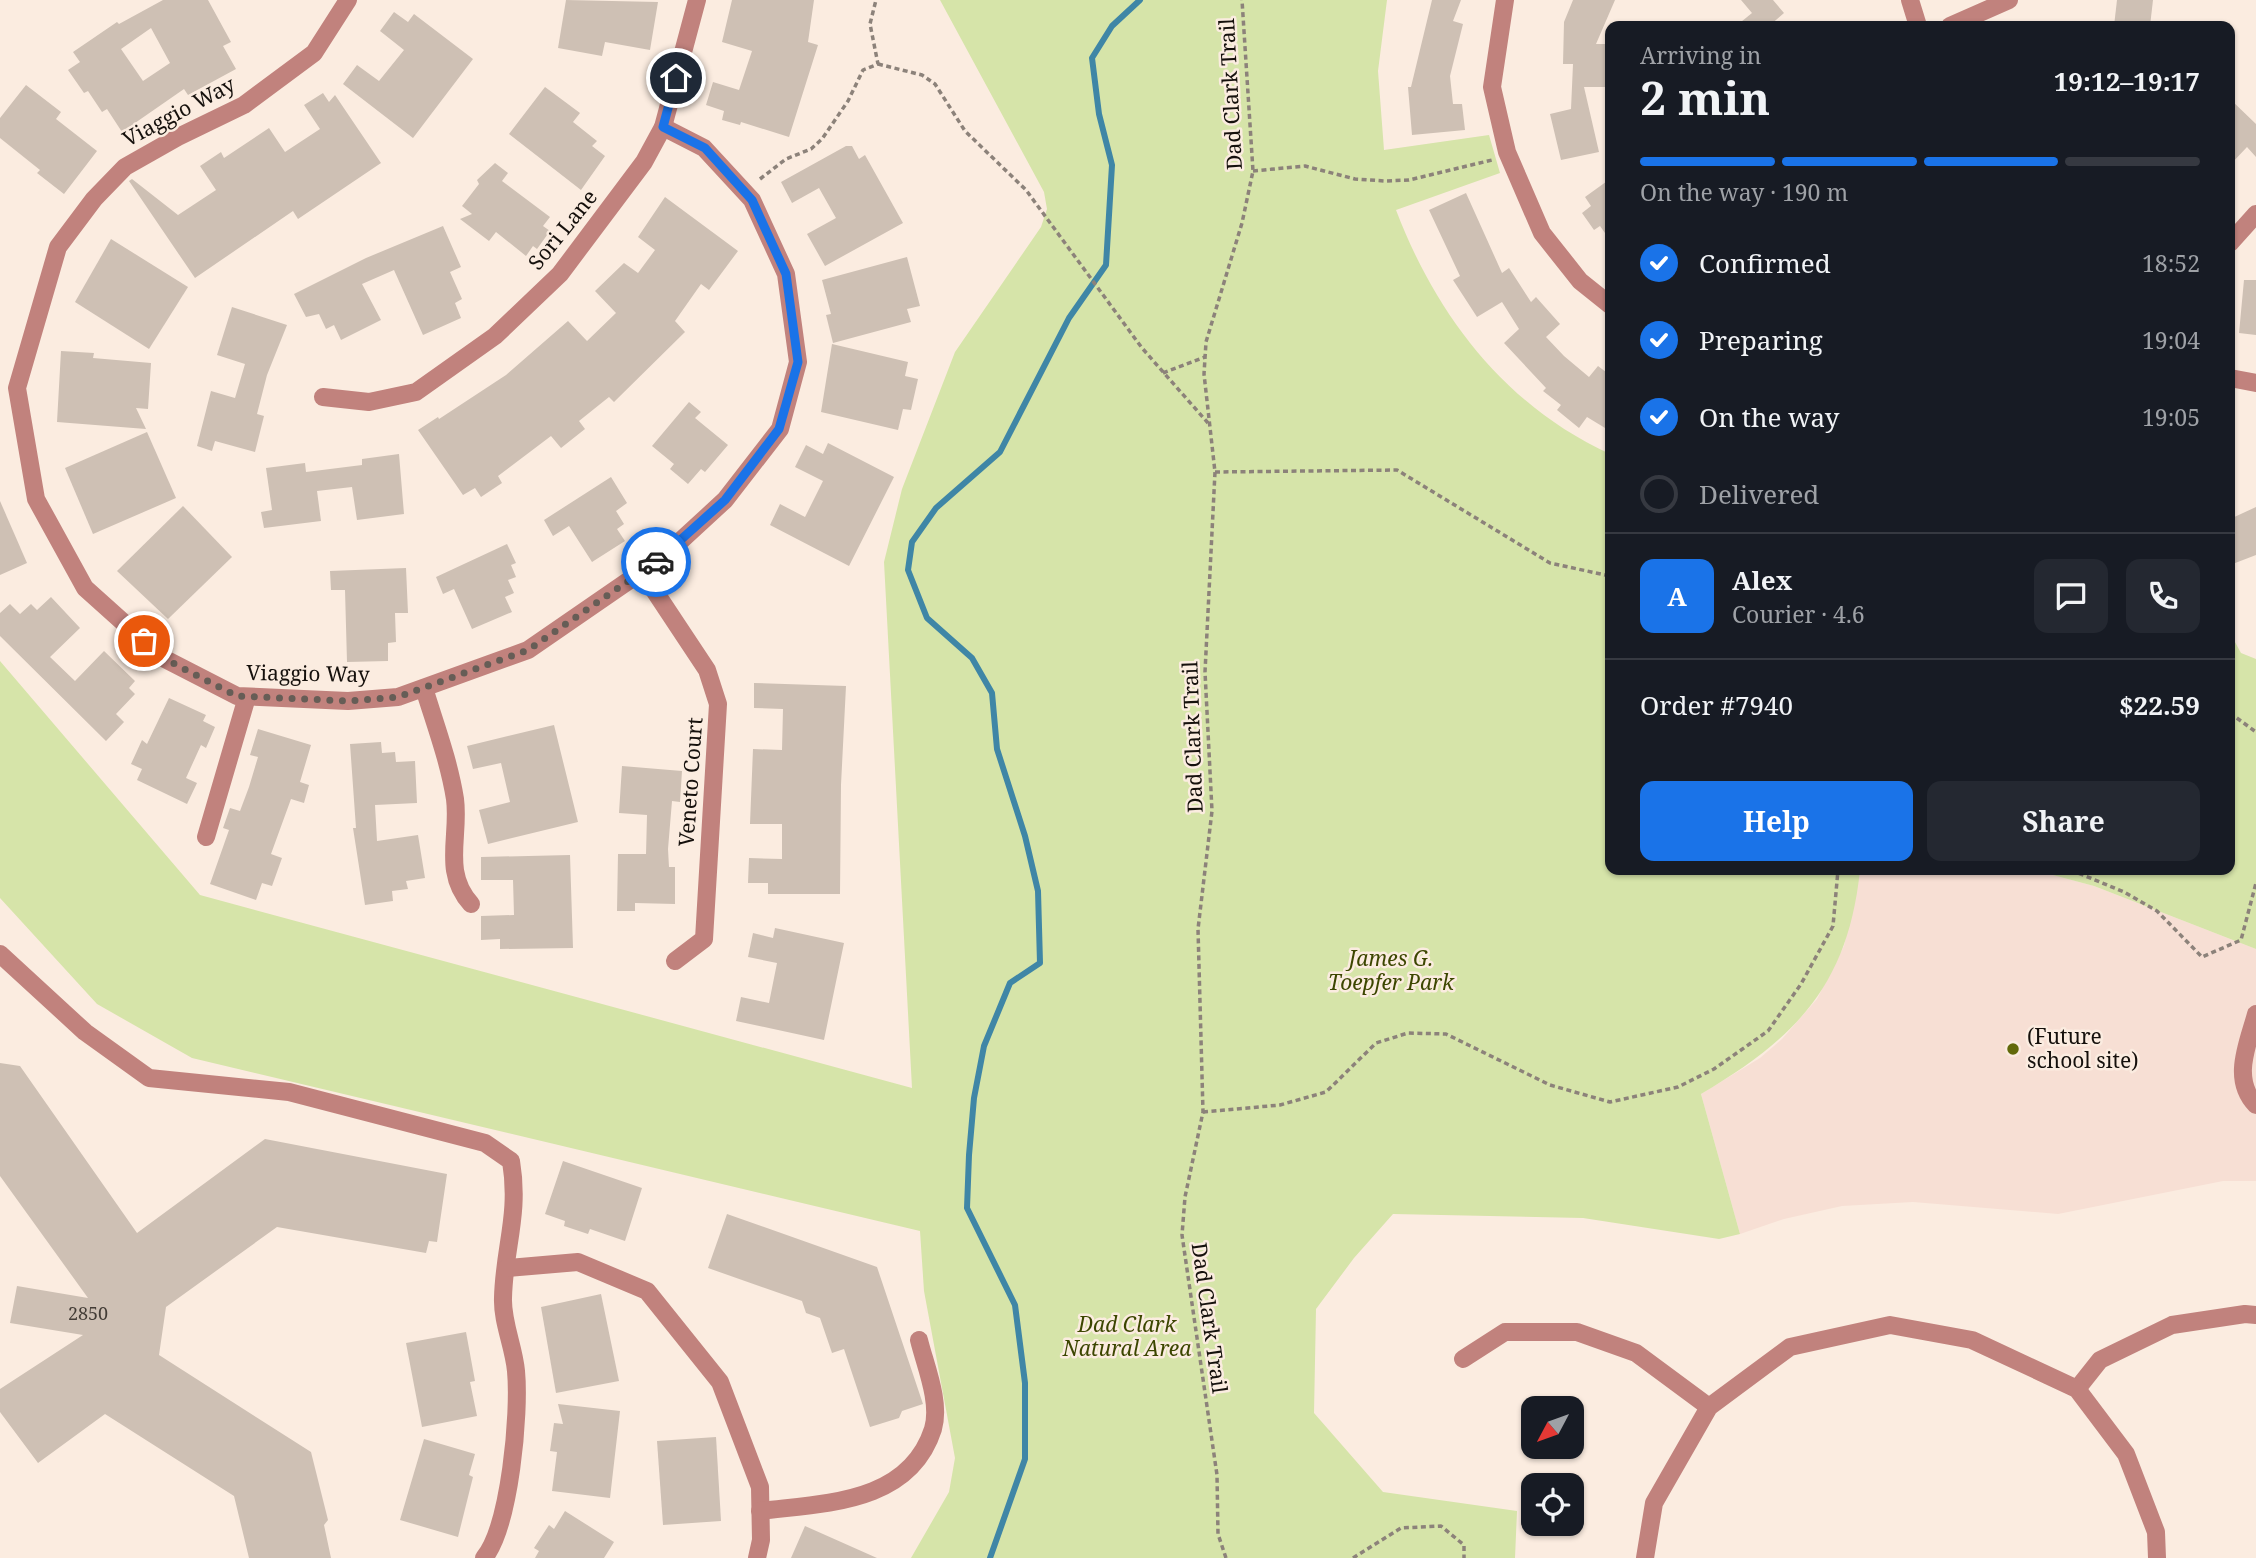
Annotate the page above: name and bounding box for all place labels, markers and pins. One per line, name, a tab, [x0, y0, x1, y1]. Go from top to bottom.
pin	[646, 48, 706, 108]
pin	[114, 611, 174, 671]
place label: (Future school site)	[2027, 1022, 2138, 1074]
marker: (Future school site)	[2005, 1041, 2021, 1057]

